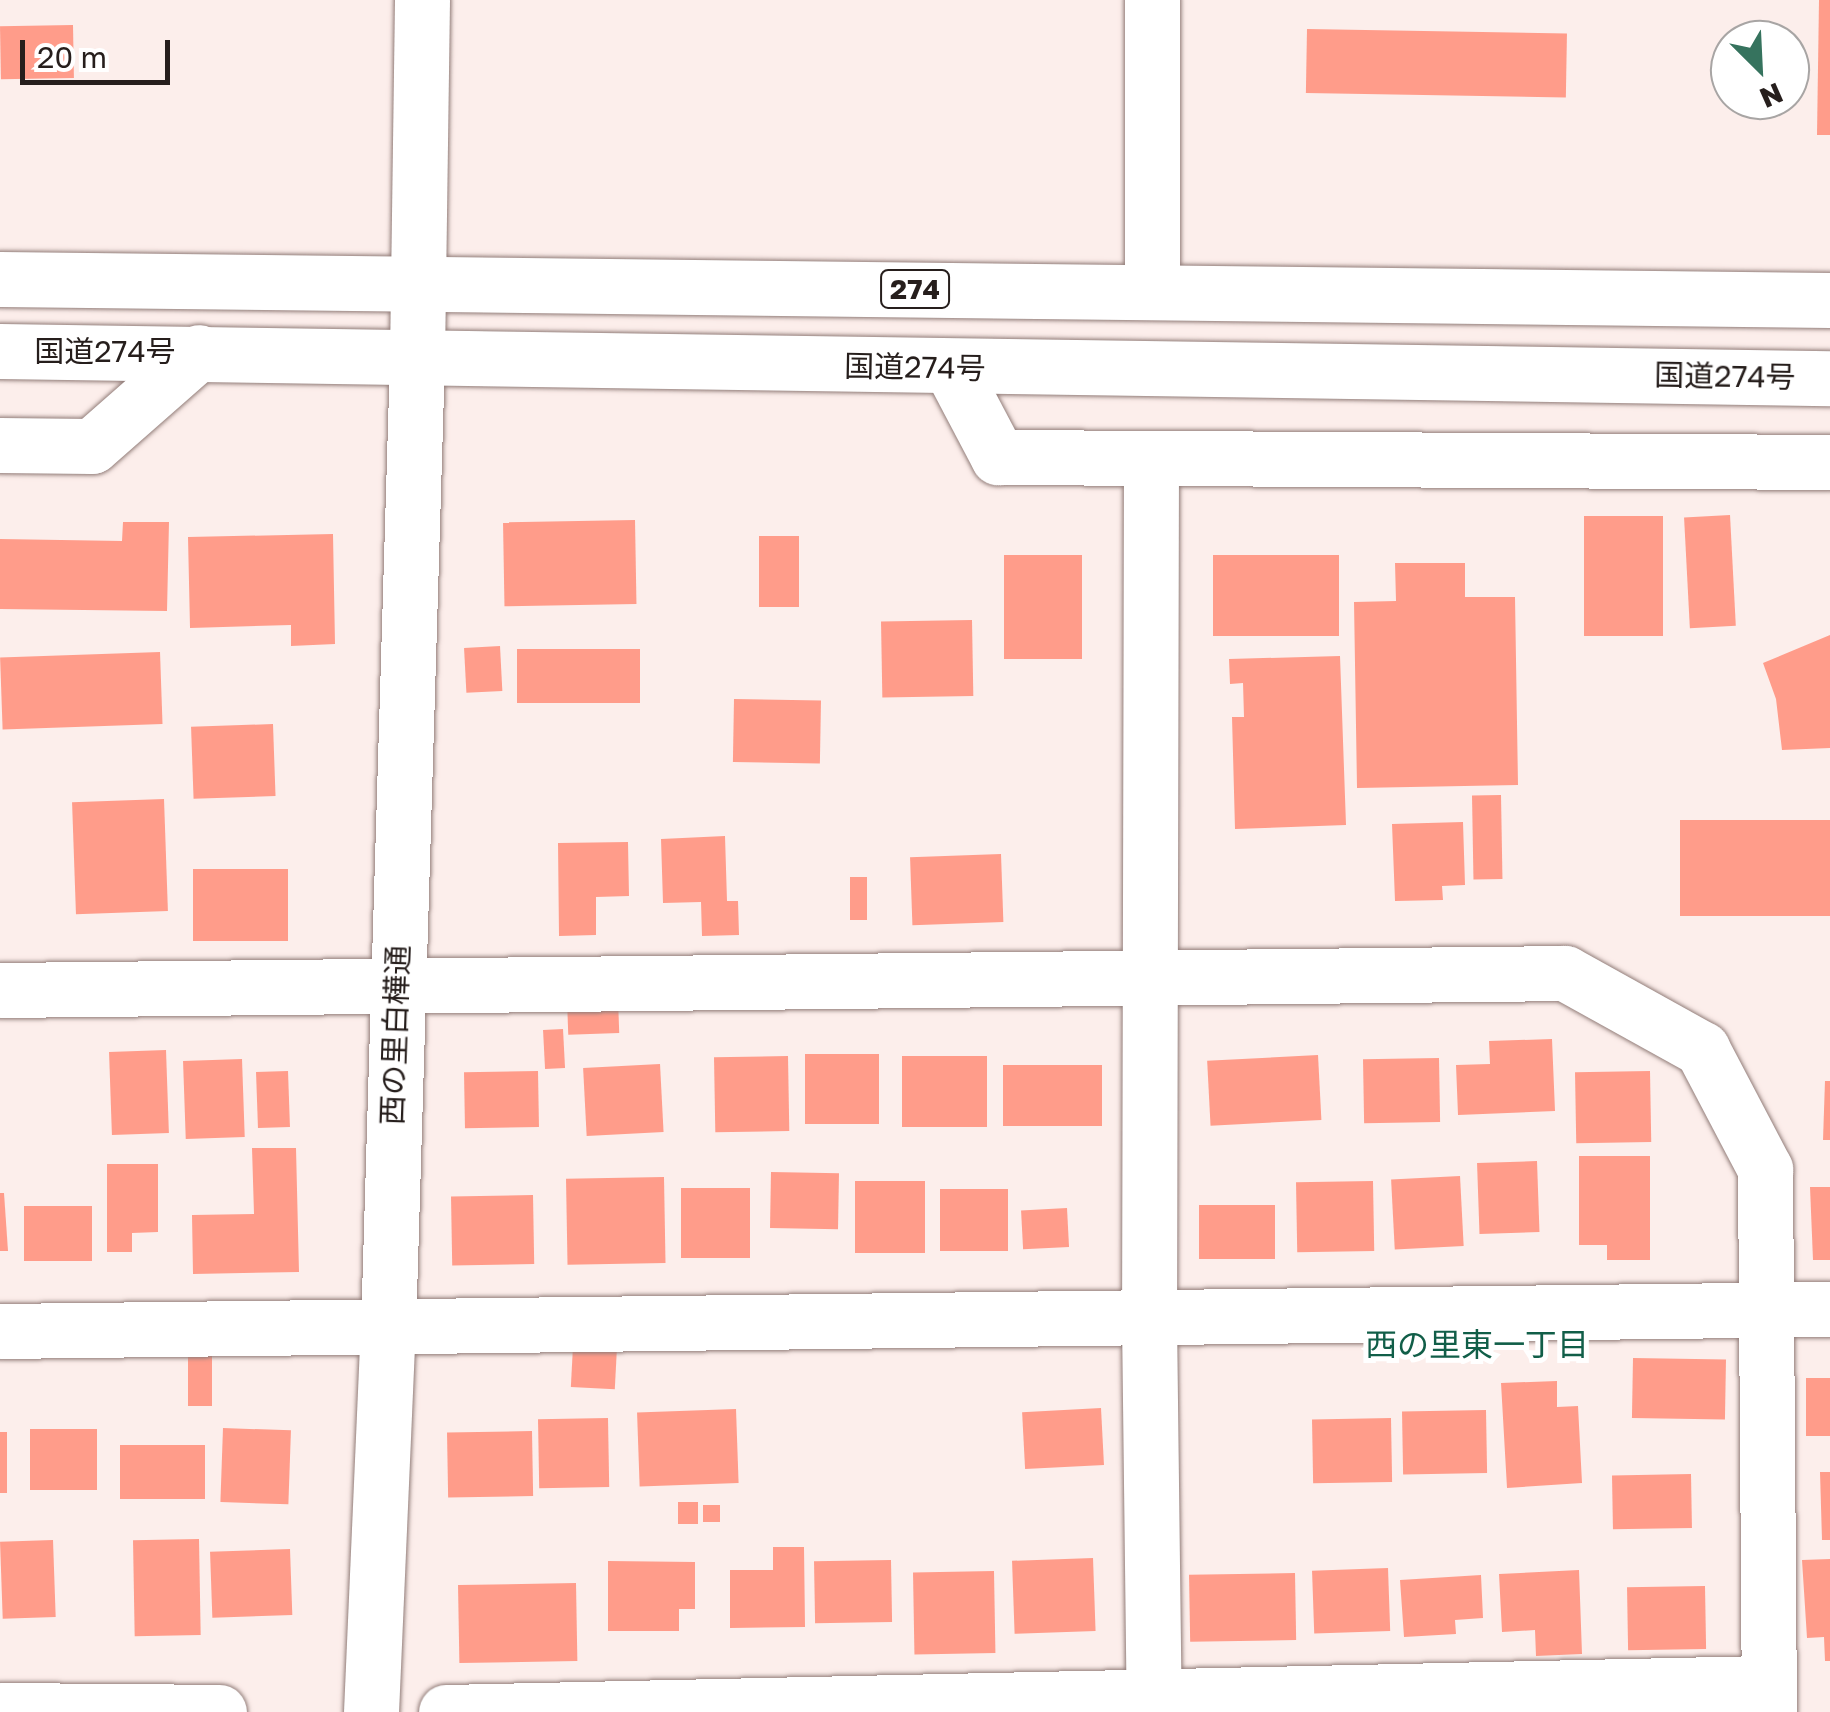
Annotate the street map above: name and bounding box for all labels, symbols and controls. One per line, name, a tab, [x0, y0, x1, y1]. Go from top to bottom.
scale bar	[25, 20, 175, 82]
north arrow	[1710, 20, 1810, 120]
text: 20 m	[37, 39, 107, 75]
text: N	[1755, 77, 1788, 115]
road number: 274	[880, 266, 950, 312]
street label: 国道274号	[34, 333, 176, 369]
street label: 国道274号	[844, 348, 986, 386]
street label: 国道274号	[1654, 357, 1796, 395]
street label: 西の里白樺通	[374, 944, 416, 1126]
district label: 西の里東一丁目	[1365, 1325, 1589, 1363]

